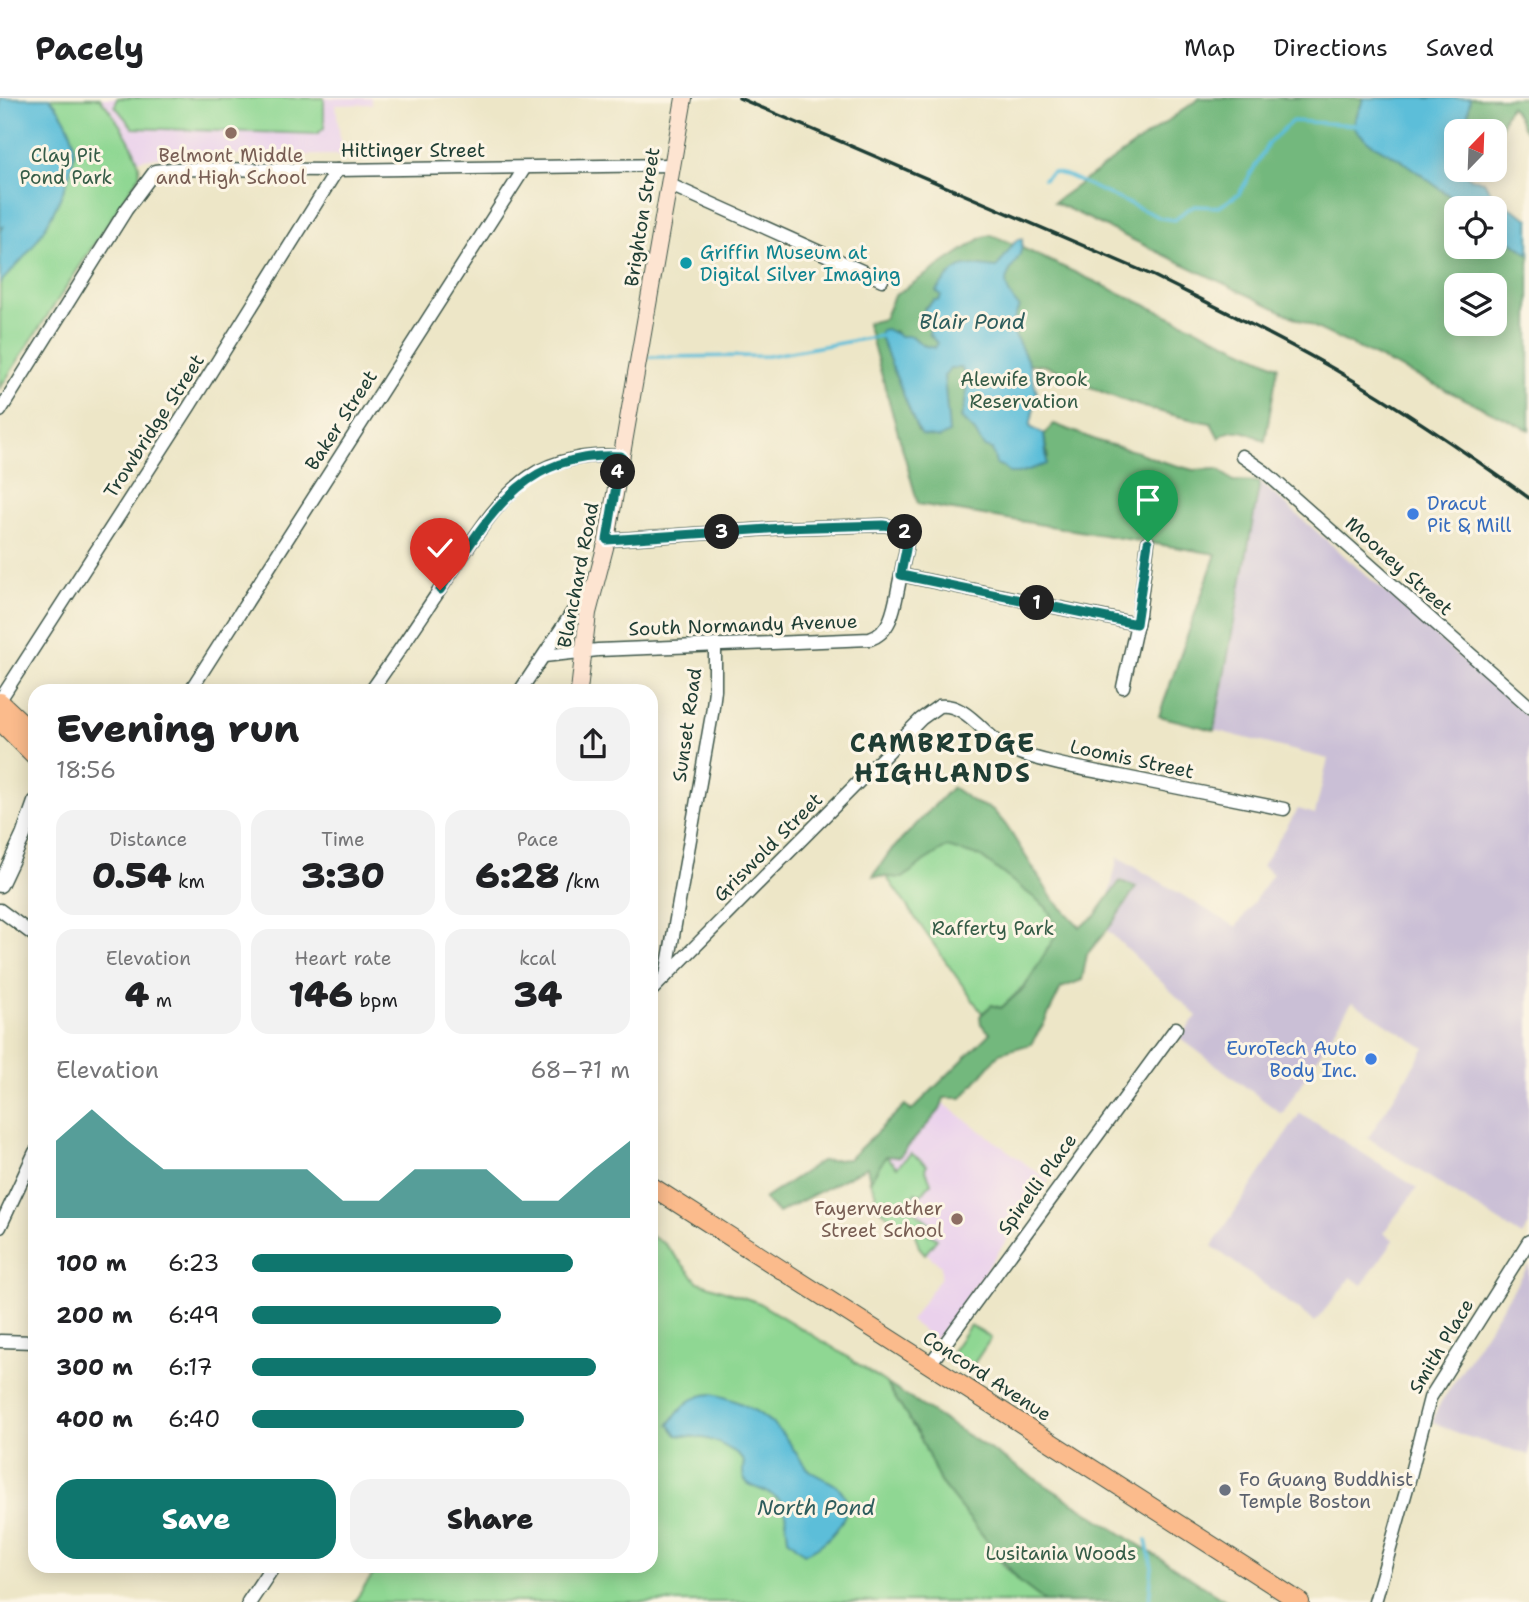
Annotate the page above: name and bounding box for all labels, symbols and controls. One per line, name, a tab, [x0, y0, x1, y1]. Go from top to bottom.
text: Pacely	[35, 26, 144, 71]
text: Map	[1184, 32, 1235, 64]
text: Directions	[1273, 32, 1388, 64]
text: Saved	[1426, 32, 1494, 64]
north arrow	[1444, 119, 1507, 182]
map controls	[1444, 119, 1507, 336]
marker: Belmont Middle and High School	[223, 125, 239, 141]
street label: Hittinger Street	[341, 138, 485, 163]
park label: Clay Pit Pond Park	[20, 143, 112, 190]
place label: Belmont Middle and High School	[156, 143, 307, 190]
street label: Brighton Street	[619, 145, 665, 289]
button: locate	[1444, 196, 1507, 259]
place label: Griffin Museum at Digital Silver Imaging	[700, 240, 901, 287]
marker: Griffin Museum at Digital Silver Imaging	[678, 255, 694, 271]
button: layers	[1444, 273, 1507, 336]
water label: Blair Pond	[919, 308, 1026, 336]
street label: Trowbridge Street	[98, 349, 210, 503]
street label: Baker Street	[299, 365, 383, 475]
park label: Alewife Brook Reservation	[960, 367, 1088, 414]
pin: 4	[600, 454, 636, 490]
text: 4	[611, 459, 624, 484]
pin	[1118, 470, 1178, 542]
icon: arrive	[1129, 481, 1167, 519]
place label: Dracut Pit & Mill	[1427, 491, 1511, 538]
street label: Blanchard Road	[552, 500, 604, 650]
marker: Dracut Pit & Mill	[1405, 506, 1421, 522]
street label: Mooney Street	[1340, 511, 1458, 621]
pin: 3	[704, 514, 740, 550]
pin: 2	[888, 514, 922, 550]
pin	[410, 518, 470, 590]
text: 3	[715, 519, 728, 544]
text: 2	[898, 519, 911, 544]
icon: check	[421, 529, 459, 567]
pin: 1	[1020, 586, 1054, 620]
text: 1	[1032, 590, 1041, 615]
street label: South Normandy Avenue	[628, 609, 858, 641]
street label: Sunset Road	[667, 666, 707, 784]
text: Evening run	[56, 703, 299, 754]
button: share	[556, 707, 630, 781]
district label: CAMBRIDGE HIGHLANDS	[850, 725, 1036, 790]
street label: Loomis Street	[1068, 734, 1196, 784]
text: 18:56	[56, 755, 116, 785]
street label: Griswold Street	[708, 787, 828, 907]
text: Distance	[109, 827, 187, 852]
text: Time	[321, 827, 365, 852]
text: Pace	[517, 827, 559, 852]
text: 0.54	[92, 852, 172, 899]
text: 3:30	[301, 852, 385, 899]
text: 6:28	[475, 852, 560, 899]
text: km	[172, 869, 205, 894]
text: /km	[560, 869, 600, 894]
park label: Rafferty Park	[932, 916, 1054, 941]
text: Elevation	[106, 946, 191, 971]
text: Heart rate	[295, 946, 391, 971]
text: kcal	[519, 946, 556, 971]
text: 4	[125, 971, 149, 1018]
text: 146	[288, 971, 353, 1018]
text: 34	[513, 971, 562, 1018]
text: m	[149, 988, 172, 1013]
text: bpm	[353, 988, 398, 1013]
place label: EuroTech Auto Body Inc.	[1226, 1036, 1357, 1083]
marker: EuroTech Auto Body Inc.	[1363, 1051, 1379, 1067]
text: Elevation	[56, 1055, 159, 1085]
text: 68–71 m	[530, 1055, 630, 1085]
street label: Spinelli Place	[992, 1128, 1082, 1240]
place label: Fayerweather Street School	[814, 1196, 943, 1243]
marker: Fayerweather Street School	[949, 1211, 965, 1227]
text: 100 m	[56, 1248, 127, 1278]
text: 6:23	[168, 1248, 219, 1278]
street label: Smith Place	[1403, 1294, 1479, 1398]
text: 200 m	[56, 1300, 133, 1330]
text: 6:49	[168, 1300, 219, 1330]
street label: Concord Avenue	[918, 1325, 1056, 1427]
text: 300 m	[56, 1352, 133, 1382]
text: 6:17	[168, 1352, 213, 1382]
text: 400 m	[56, 1404, 133, 1434]
text: 6:40	[168, 1404, 220, 1434]
place label: Fo Guang Buddhist Temple Boston	[1239, 1467, 1413, 1514]
button: Save	[56, 1479, 336, 1559]
button: Share	[350, 1479, 630, 1559]
marker: Fo Guang Buddhist Temple Boston	[1217, 1482, 1233, 1498]
water label: North Pond	[757, 1494, 876, 1522]
park label: Lusitania Woods	[986, 1541, 1136, 1566]

